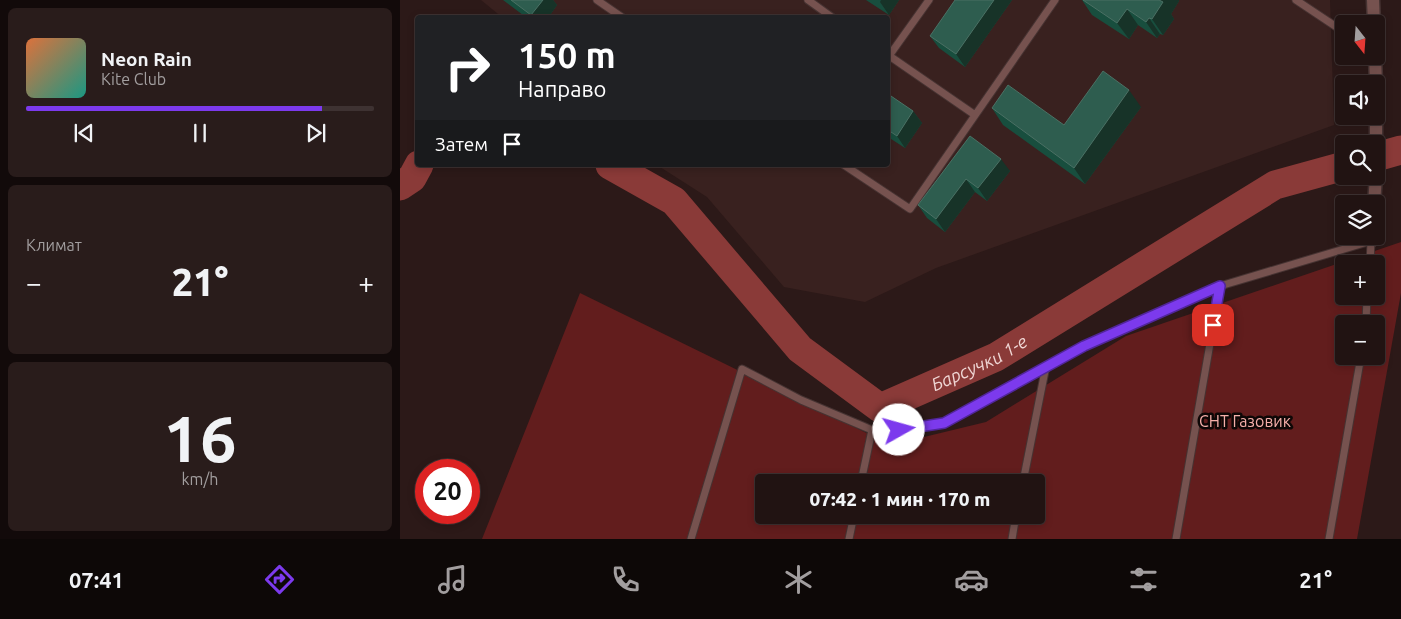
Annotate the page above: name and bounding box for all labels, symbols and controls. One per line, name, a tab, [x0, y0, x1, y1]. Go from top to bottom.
north arrow	[1335, 15, 1385, 65]
map controls	[1335, 15, 1385, 365]
icon: right	[435, 35, 500, 100]
text: 150 m	[518, 35, 616, 75]
text: Neon Rain	[101, 48, 192, 70]
text: Kite Club	[101, 70, 166, 88]
button: sound	[1335, 75, 1385, 125]
text: Направо	[518, 76, 606, 101]
icon: previous	[70, 119, 98, 147]
icon: pause	[186, 119, 214, 147]
icon: next	[302, 119, 330, 147]
icon: arrive	[498, 130, 526, 158]
text: Затем	[435, 133, 488, 155]
button: search	[1335, 135, 1385, 185]
button: layers	[1335, 195, 1385, 245]
text: Климат	[26, 236, 82, 254]
button: +	[1335, 255, 1385, 305]
text: 21°	[172, 261, 228, 303]
text: −	[26, 267, 42, 298]
text: +	[358, 267, 374, 298]
pin	[1192, 304, 1234, 346]
icon: arrive	[1199, 311, 1227, 339]
button: −	[1335, 315, 1385, 365]
water label: Барсучки 1-е	[928, 331, 1030, 394]
text: 16	[163, 401, 237, 474]
position arrow	[872, 403, 924, 455]
park label: СНТ Газовик	[1199, 412, 1291, 430]
speed limit sign: 20	[415, 459, 480, 524]
text: km/h	[182, 470, 218, 488]
text: 07:42 · 1 мин · 170 m	[810, 488, 990, 510]
icon: directions	[262, 562, 297, 597]
icon: music	[435, 562, 470, 597]
icon: phone	[608, 562, 643, 597]
icon: climate	[781, 562, 816, 597]
icon: car	[954, 562, 989, 597]
icon: filters	[1126, 562, 1161, 597]
text: 07:41	[69, 567, 124, 592]
text: 21°	[1299, 567, 1332, 592]

